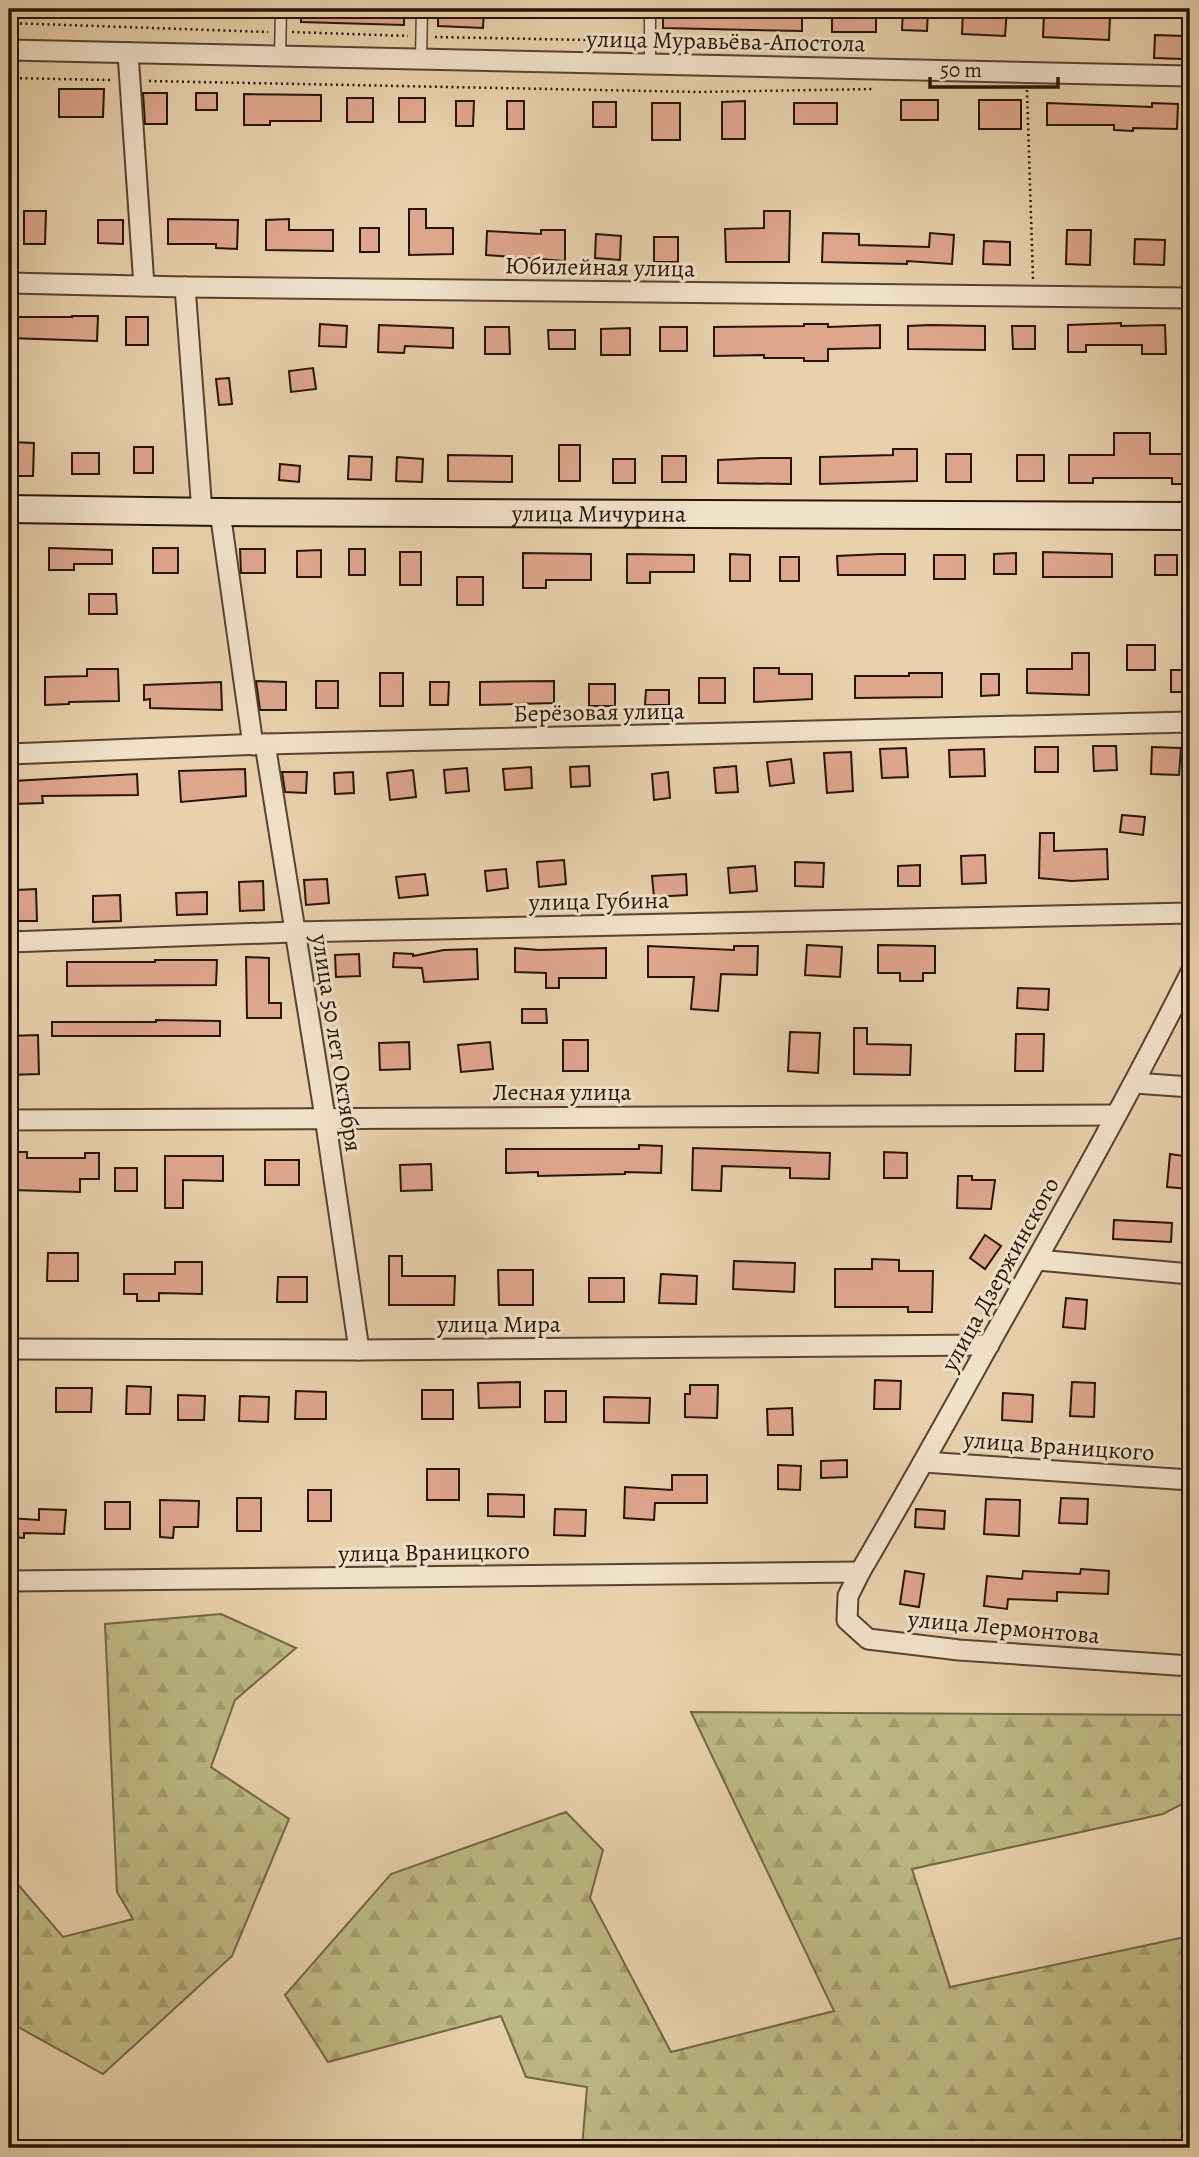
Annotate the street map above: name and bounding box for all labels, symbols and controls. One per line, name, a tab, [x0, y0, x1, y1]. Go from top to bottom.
street label: улица Муравьёва-Апостола	[585, 23, 866, 59]
scale bar	[930, 46, 1057, 90]
text: 50 m	[940, 56, 982, 84]
street label: Юбилейная улица	[505, 249, 695, 285]
street label: улица Мичурина	[511, 497, 686, 530]
street label: Берёзовая улица	[513, 695, 685, 729]
street label: улица Губина	[528, 884, 669, 918]
street label: улица 50 лет Октября	[304, 931, 370, 1154]
street label: Лесная улица	[492, 1076, 632, 1108]
street label: улица Дзержинского	[933, 1171, 1067, 1378]
street label: улица Мира	[436, 1308, 561, 1340]
street label: улица Враницкого	[961, 1423, 1156, 1469]
street label: улица Враницкого	[337, 1534, 530, 1570]
street label: улица Лермонтова	[906, 1603, 1101, 1651]

